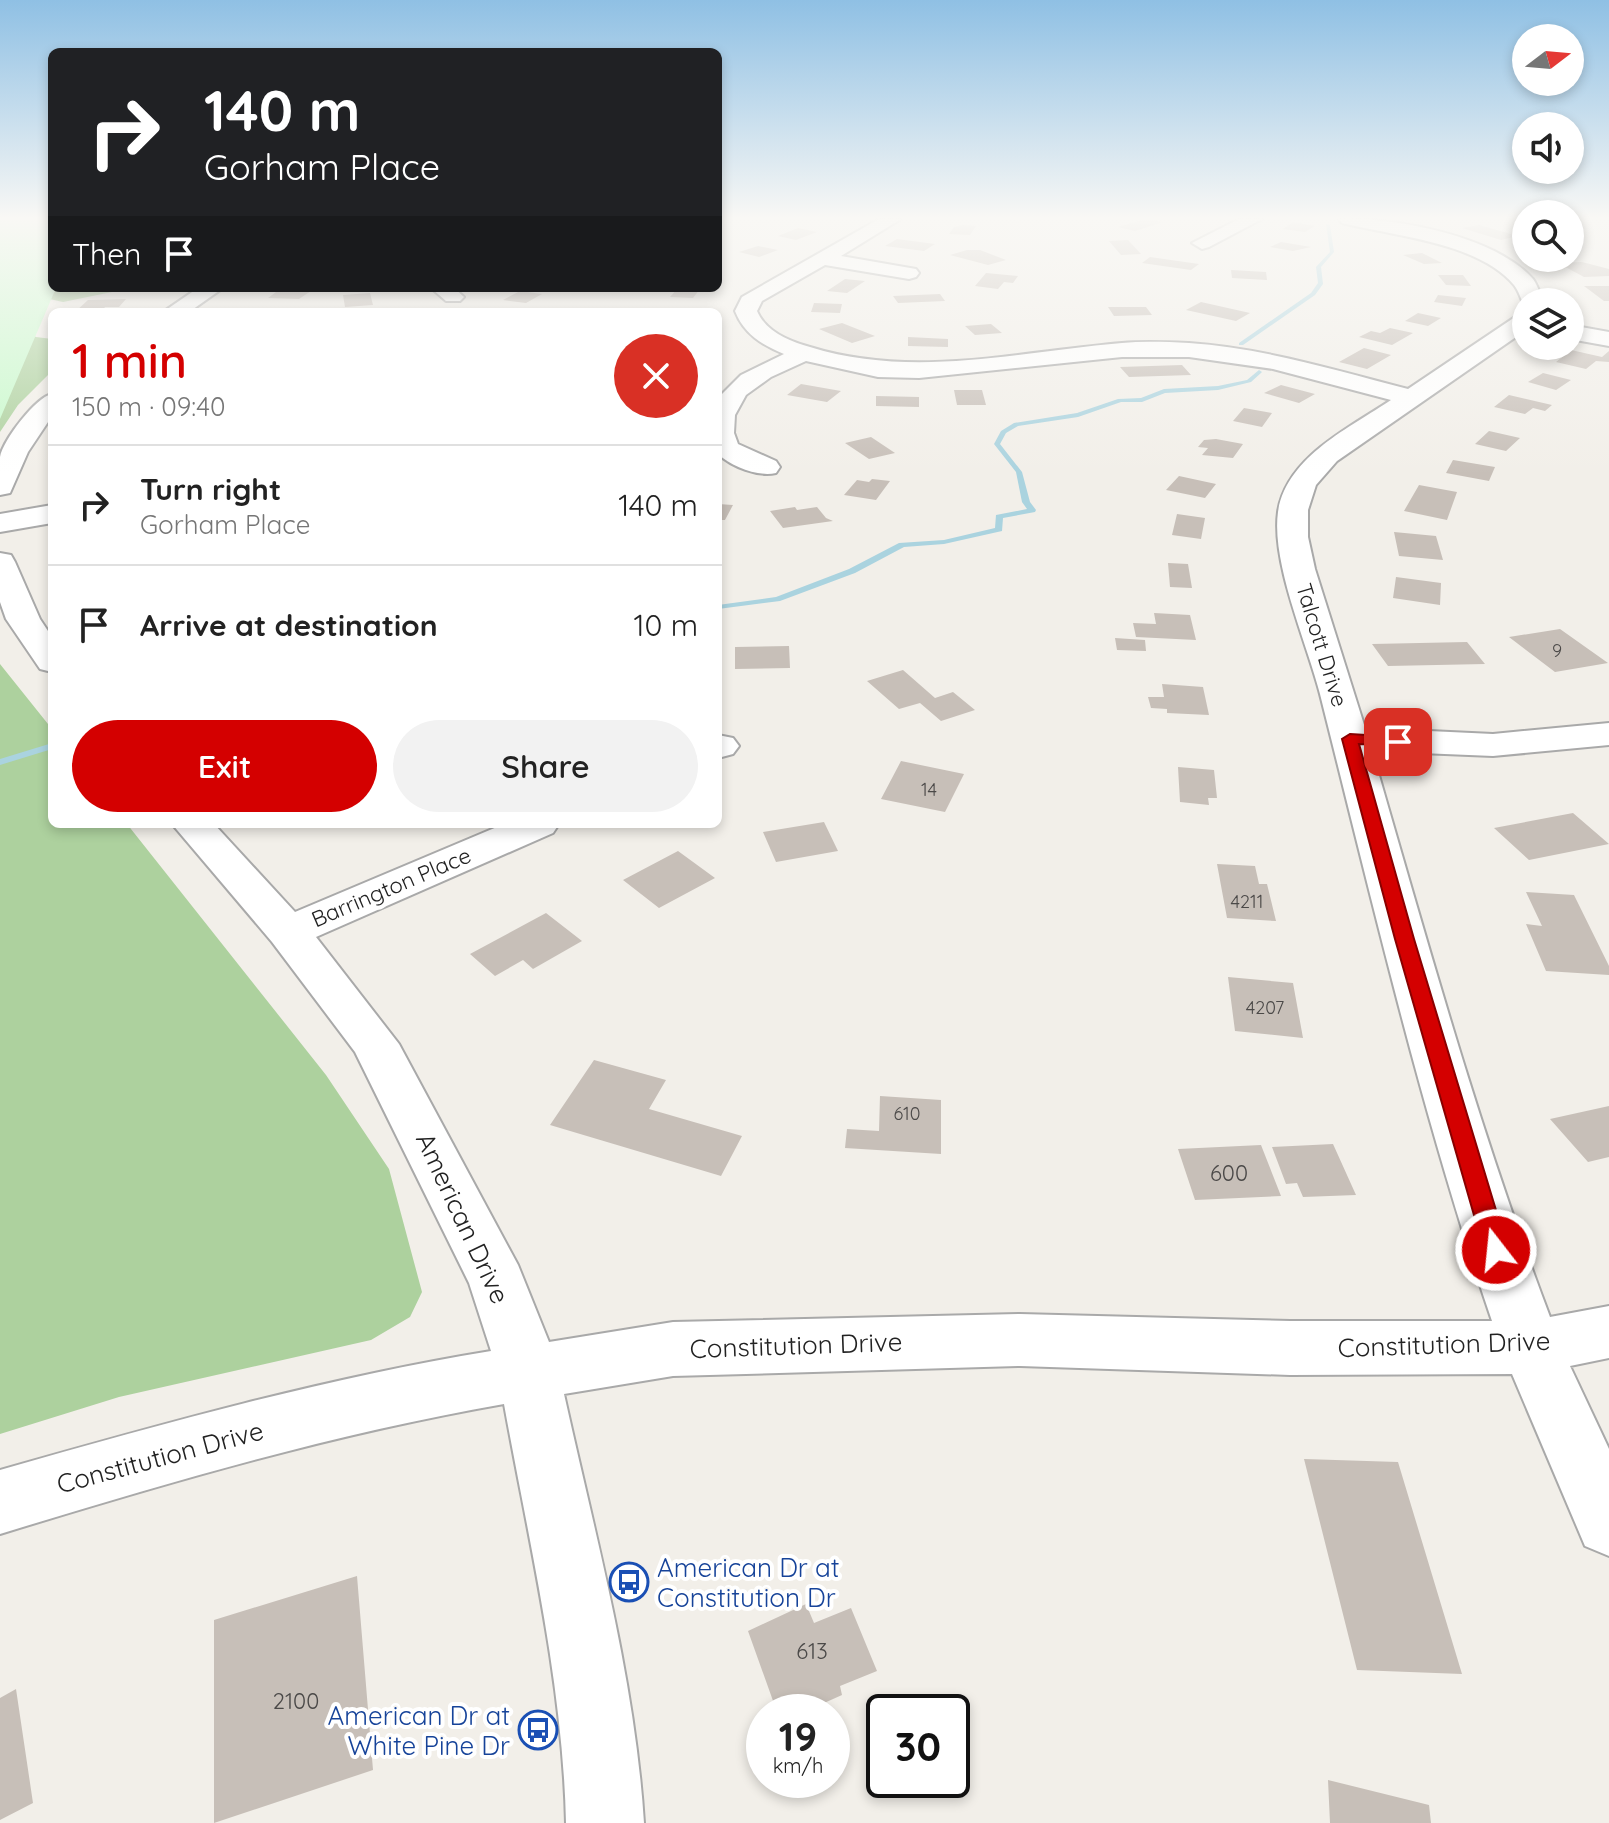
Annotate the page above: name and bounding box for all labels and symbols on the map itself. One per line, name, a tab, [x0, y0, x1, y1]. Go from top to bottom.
north arrow	[1512, 24, 1584, 96]
street label: Talcott Drive	[1290, 580, 1354, 710]
house number: 9	[1552, 639, 1562, 662]
pin	[1364, 708, 1432, 776]
house number: 14	[921, 778, 937, 801]
street label: Barrington Place	[307, 841, 475, 933]
house number: 4211	[1231, 890, 1263, 913]
house number: 4207	[1246, 996, 1284, 1019]
house number: 610	[894, 1102, 920, 1125]
street label: American Drive	[409, 1127, 517, 1309]
house number: 600	[1210, 1159, 1248, 1187]
position arrow	[1454, 1208, 1538, 1292]
street label: Constitution Drive	[1337, 1324, 1551, 1364]
street label: Constitution Drive	[689, 1325, 903, 1365]
street label: Constitution Drive	[53, 1414, 267, 1500]
place label: American Dr at Constitution Dr	[657, 1551, 840, 1614]
bus stop icon: American Dr at Constitution Dr	[608, 1561, 650, 1603]
house number: 613	[796, 1637, 828, 1665]
house number: 2100	[273, 1687, 319, 1715]
speed limit sign: 30	[866, 1694, 970, 1798]
place label: American Dr at White Pine Dr	[327, 1699, 510, 1762]
bus stop icon: American Dr at White Pine Dr	[517, 1709, 559, 1751]

